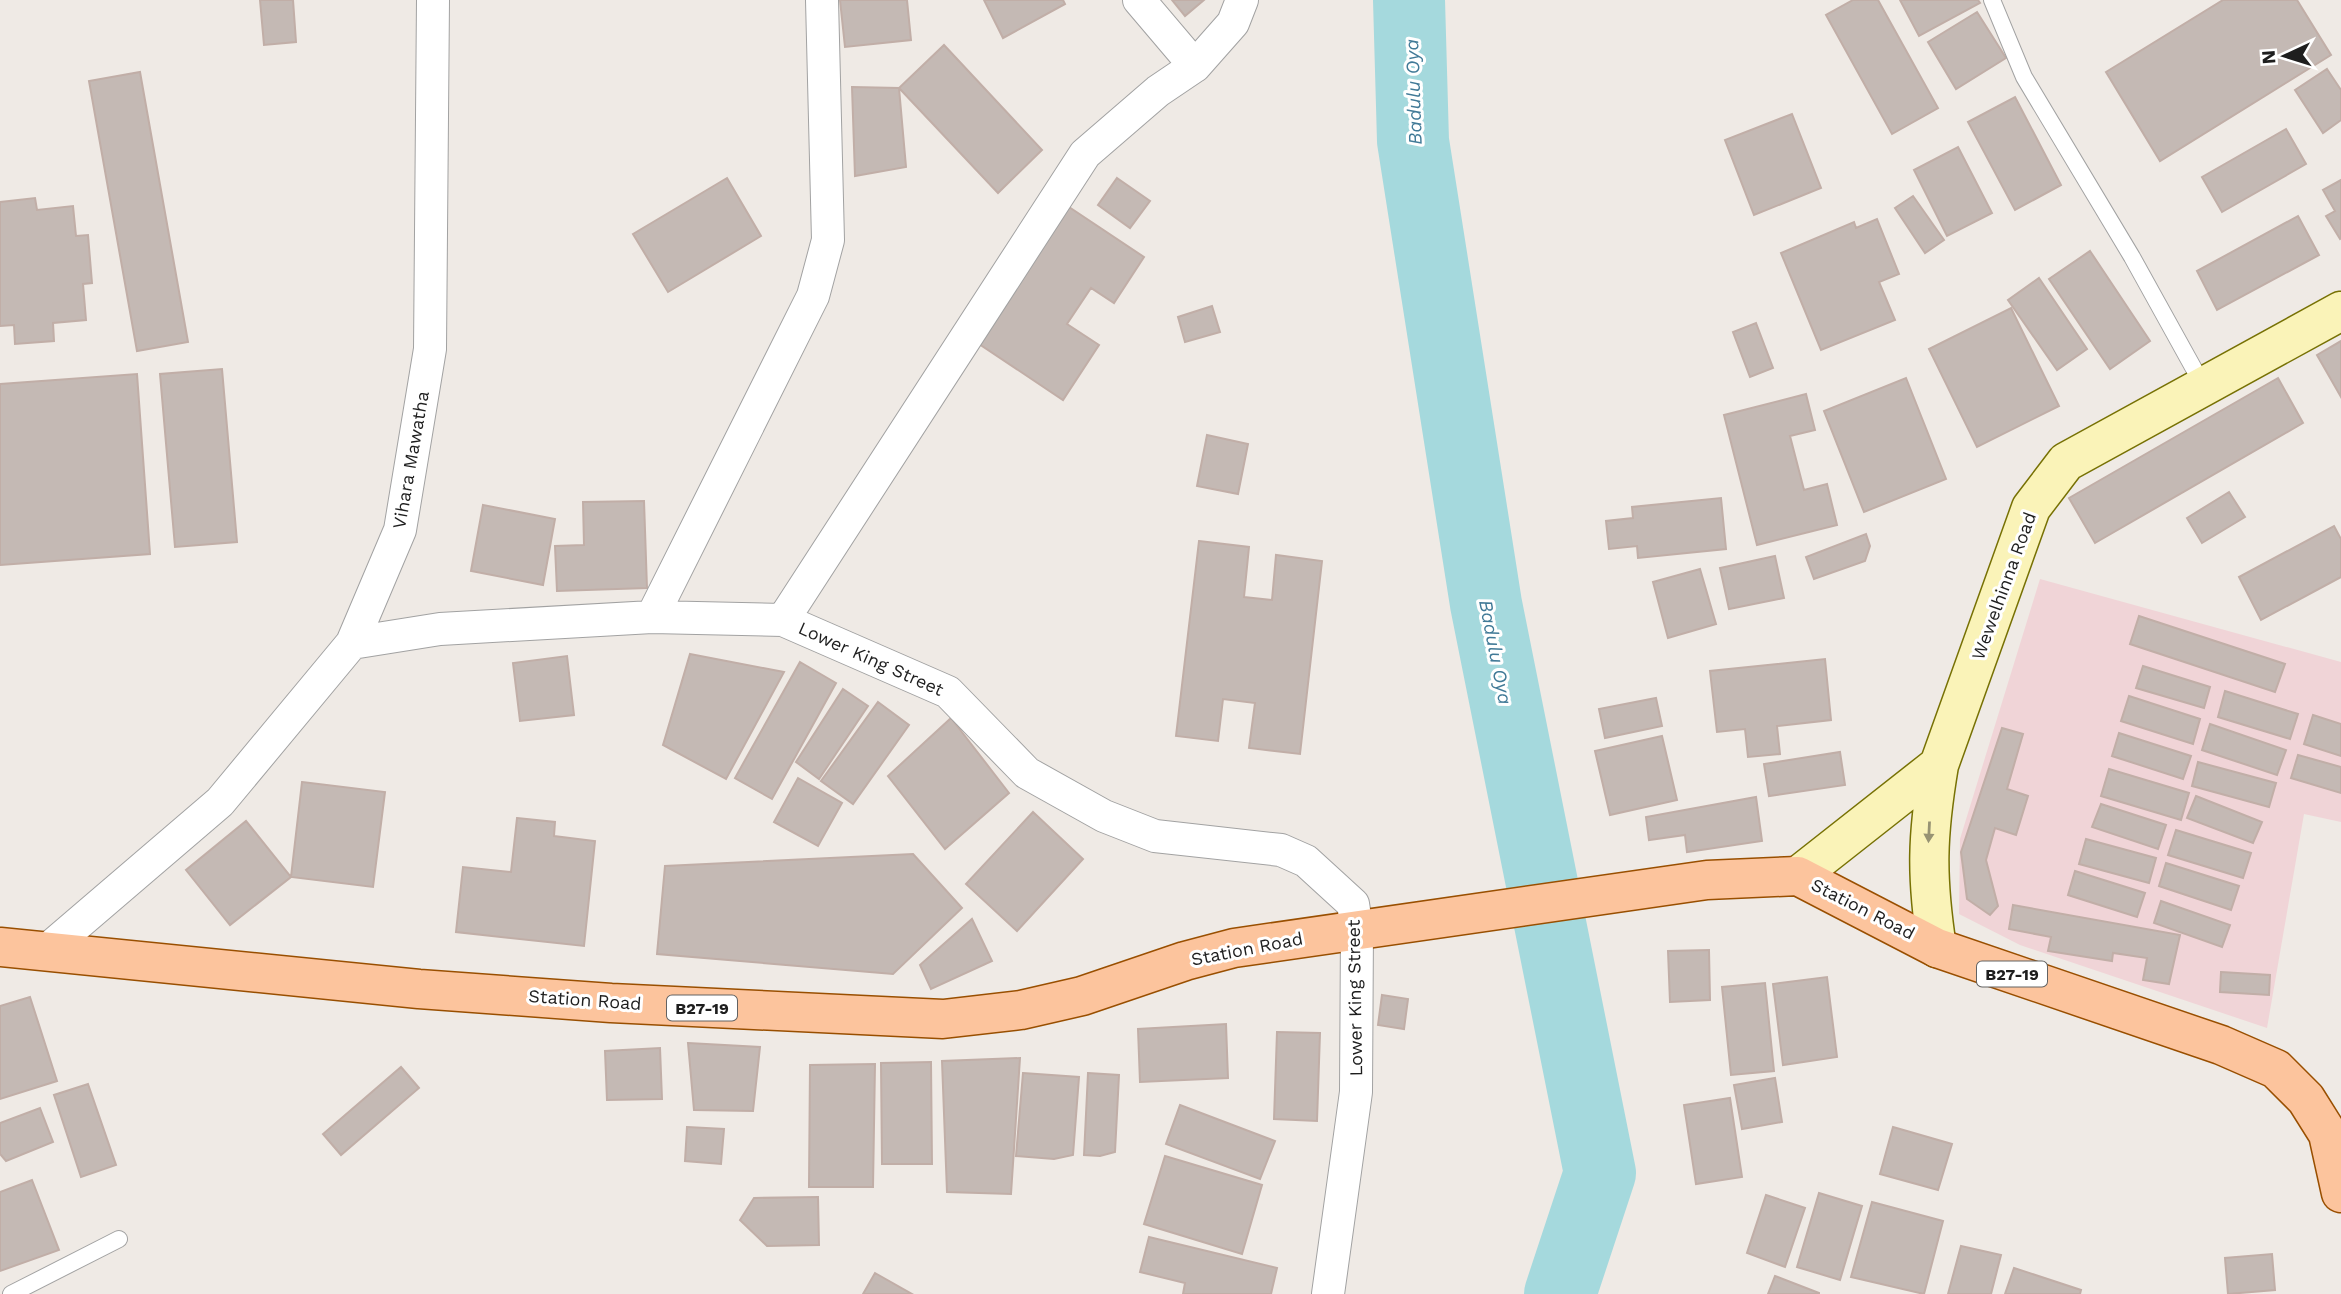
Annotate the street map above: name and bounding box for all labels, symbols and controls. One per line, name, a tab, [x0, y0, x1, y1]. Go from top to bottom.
north arrow	[2250, 21, 2320, 91]
water label: Badulu Oya	[1400, 38, 1427, 145]
text: N	[2257, 49, 2281, 65]
street label: Vihara Mawatha	[388, 389, 433, 530]
street label: Wewelhinna Road	[1967, 509, 2040, 663]
water label: Badulu Oya	[1474, 598, 1517, 707]
street label: Lower King Street	[795, 617, 948, 700]
one-way arrow	[1923, 821, 1934, 843]
street label: Station Road	[1808, 873, 1918, 944]
street label: Lower King Street	[1343, 919, 1366, 1077]
street label: Station Road	[1189, 927, 1305, 970]
road number: B27-19	[1977, 962, 2047, 986]
street label: Station Road	[528, 985, 642, 1014]
road number: B27-19	[667, 996, 737, 1020]

